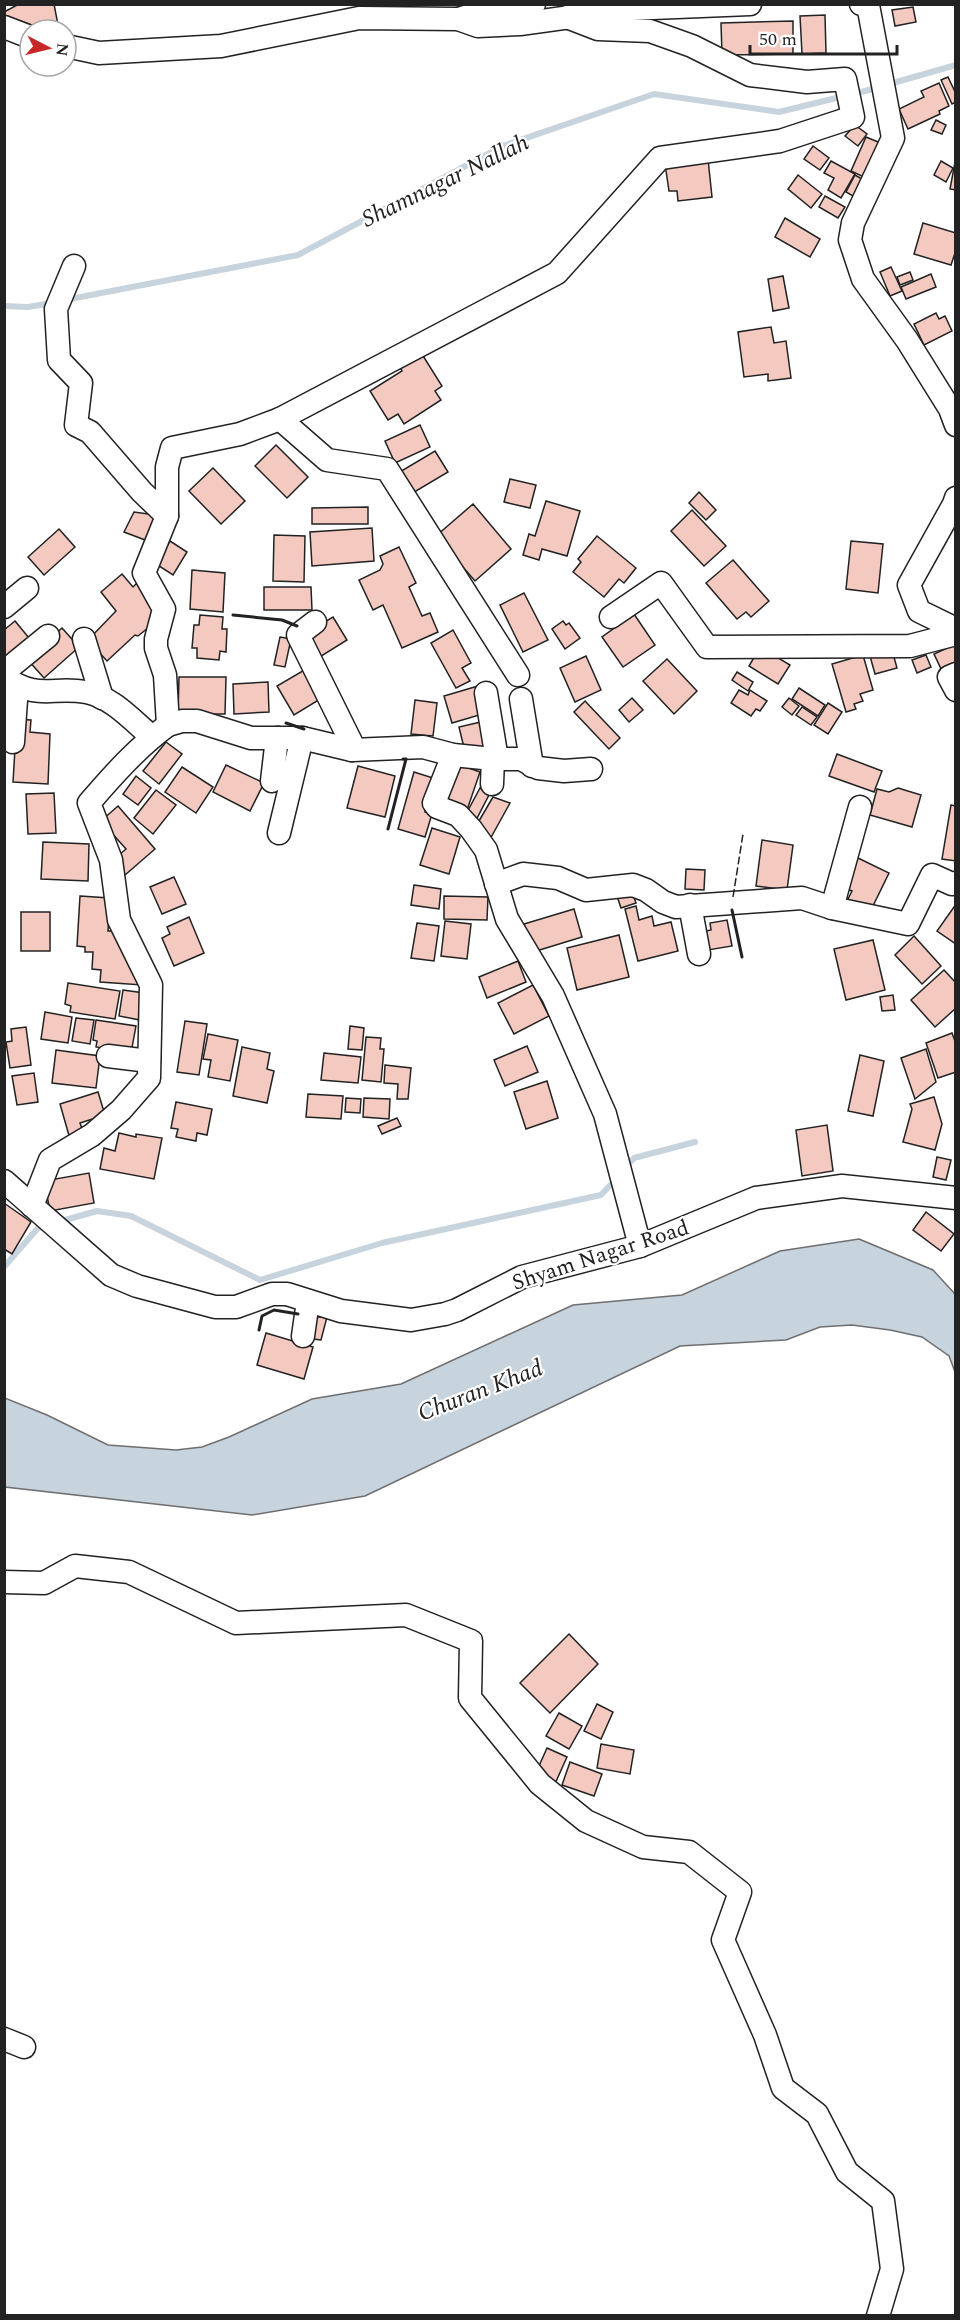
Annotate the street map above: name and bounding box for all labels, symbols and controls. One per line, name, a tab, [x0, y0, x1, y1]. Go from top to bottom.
north arrow	[18, 18, 78, 78]
scale bar	[750, 18, 897, 56]
text: 50 m	[759, 26, 797, 53]
text: N	[49, 42, 75, 58]
water label: Shamnagar Nallah	[356, 125, 535, 237]
street label: Shyam Nagar Road	[508, 1211, 693, 1300]
water label: Churan Khad	[413, 1351, 548, 1431]

